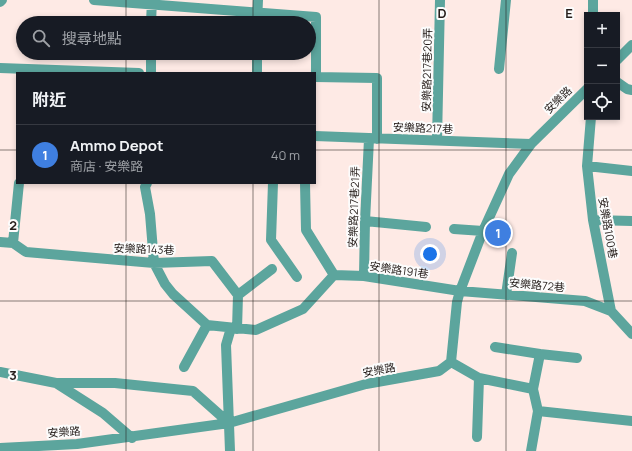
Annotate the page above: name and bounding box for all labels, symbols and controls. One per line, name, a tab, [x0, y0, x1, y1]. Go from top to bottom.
text: D	[437, 4, 447, 22]
text: E	[565, 4, 573, 22]
map controls	[584, 12, 620, 120]
button: +	[584, 12, 620, 48]
search box	[16, 16, 316, 60]
icon: search	[30, 27, 52, 49]
text: 搜尋地點	[62, 28, 122, 49]
street label: 安樂路217巷20弄	[418, 28, 435, 112]
button: −	[584, 48, 620, 84]
street label: 安樂路	[541, 83, 575, 116]
button: locate	[584, 84, 620, 120]
text: 附近	[32, 88, 66, 111]
street label: 安樂路217巷	[393, 119, 453, 136]
text: Ammo Depot	[70, 135, 164, 156]
text: 1	[42, 146, 48, 164]
text: 40 m	[271, 146, 300, 164]
text: 商店 · 安樂路	[70, 157, 143, 175]
street label: 安樂路217巷21弄	[345, 166, 362, 248]
street label: 安樂路100巷	[596, 196, 621, 260]
text: 2	[9, 216, 17, 234]
pin: 1	[485, 218, 511, 248]
street label: 安樂路143巷	[113, 240, 175, 257]
your location	[420, 244, 440, 264]
street label: 安樂路191巷	[369, 258, 430, 281]
street label: 安樂路72巷	[509, 275, 565, 294]
street label: 安樂路	[361, 359, 397, 380]
text: 3	[9, 366, 17, 384]
street label: 安樂路	[47, 423, 81, 440]

